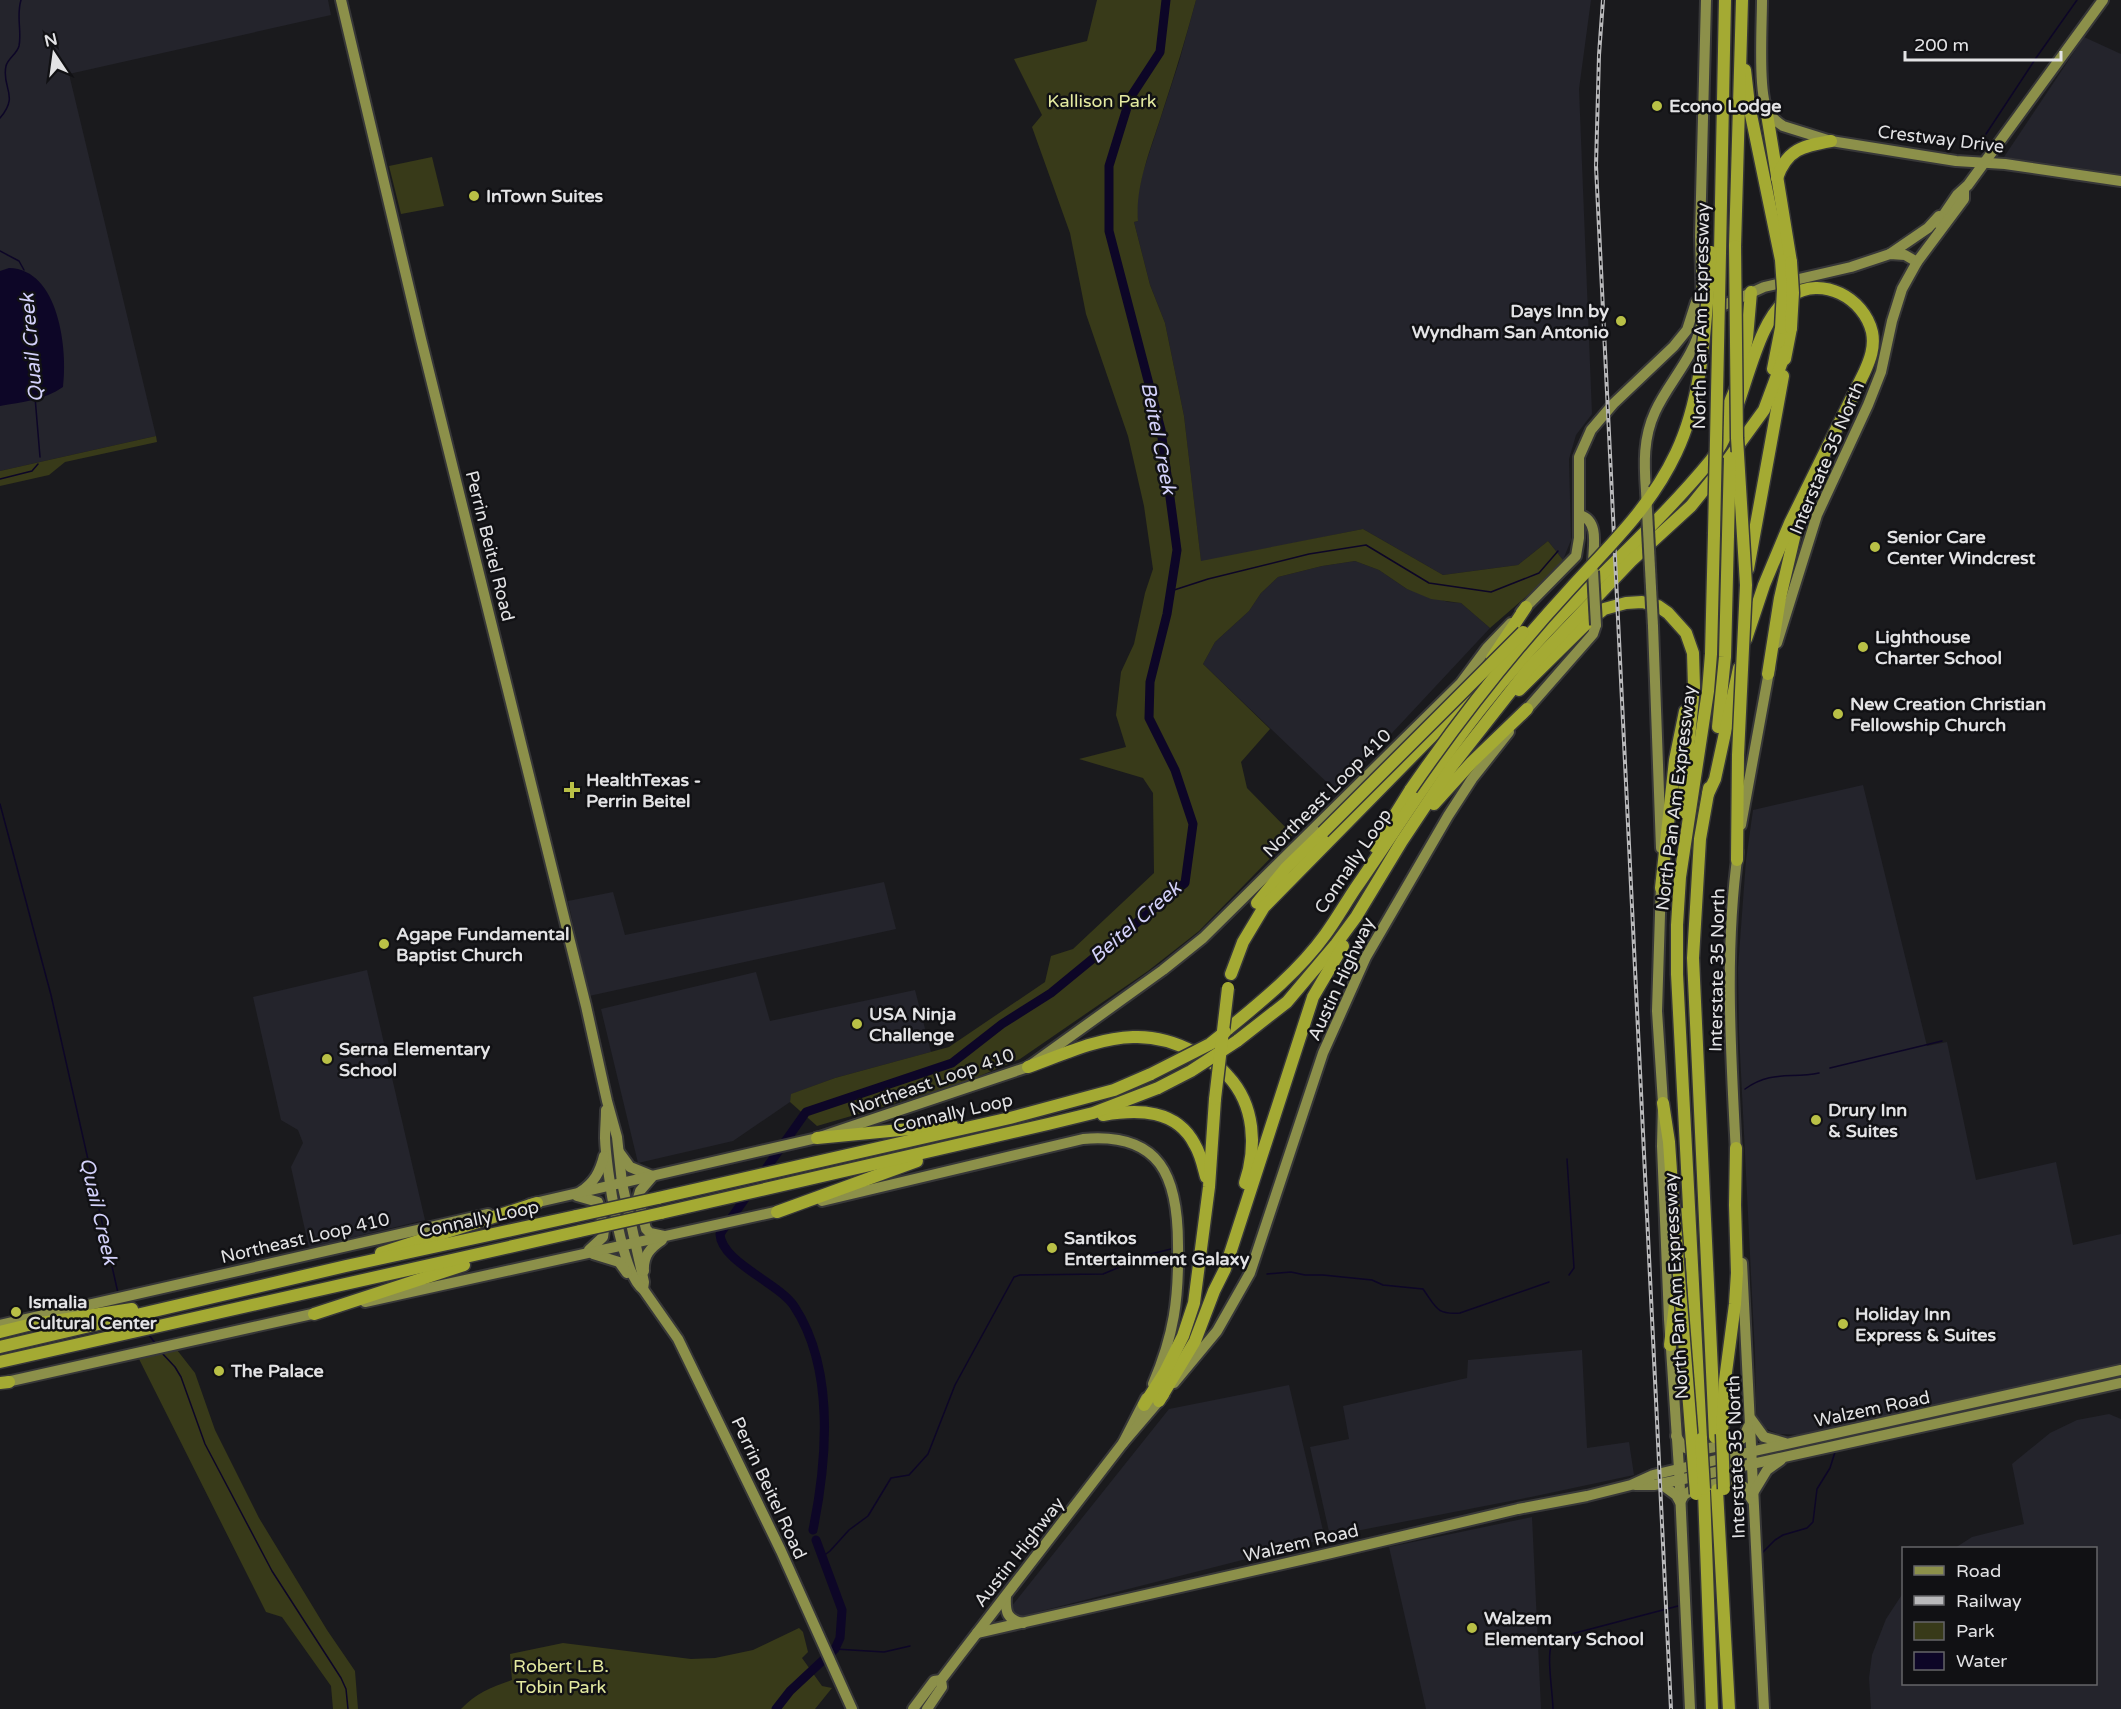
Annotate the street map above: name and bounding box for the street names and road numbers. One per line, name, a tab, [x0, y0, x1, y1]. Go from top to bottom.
street label: Crestway Drive	[1876, 120, 2006, 158]
street label: North Pan Am Expressway	[1688, 202, 1714, 430]
street label: Interstate 35 North	[1785, 378, 1869, 538]
street label: Perrin Beitel Road	[461, 468, 519, 624]
street label: North Pan Am Expressway	[1651, 684, 1701, 912]
street label: Northeast Loop 410	[1258, 724, 1396, 862]
street label: Connally Loop	[1310, 804, 1396, 918]
street label: Interstate 35 North	[1705, 888, 1729, 1052]
street label: Austin Highway	[1303, 914, 1379, 1044]
street label: Northeast Loop 410	[847, 1044, 1017, 1120]
street label: Connally Loop	[891, 1089, 1015, 1137]
street label: North Pan Am Expressway	[1659, 1172, 1693, 1400]
street label: Connally Loop	[417, 1196, 541, 1242]
street label: Northeast Loop 410	[218, 1208, 392, 1268]
street label: Interstate 35 North	[1722, 1375, 1750, 1539]
street label: Walzem Road	[1812, 1386, 1932, 1432]
street label: Perrin Beitel Road	[726, 1413, 812, 1563]
street label: Austin Highway	[969, 1492, 1069, 1611]
street label: Walzem Road	[1241, 1519, 1361, 1567]

